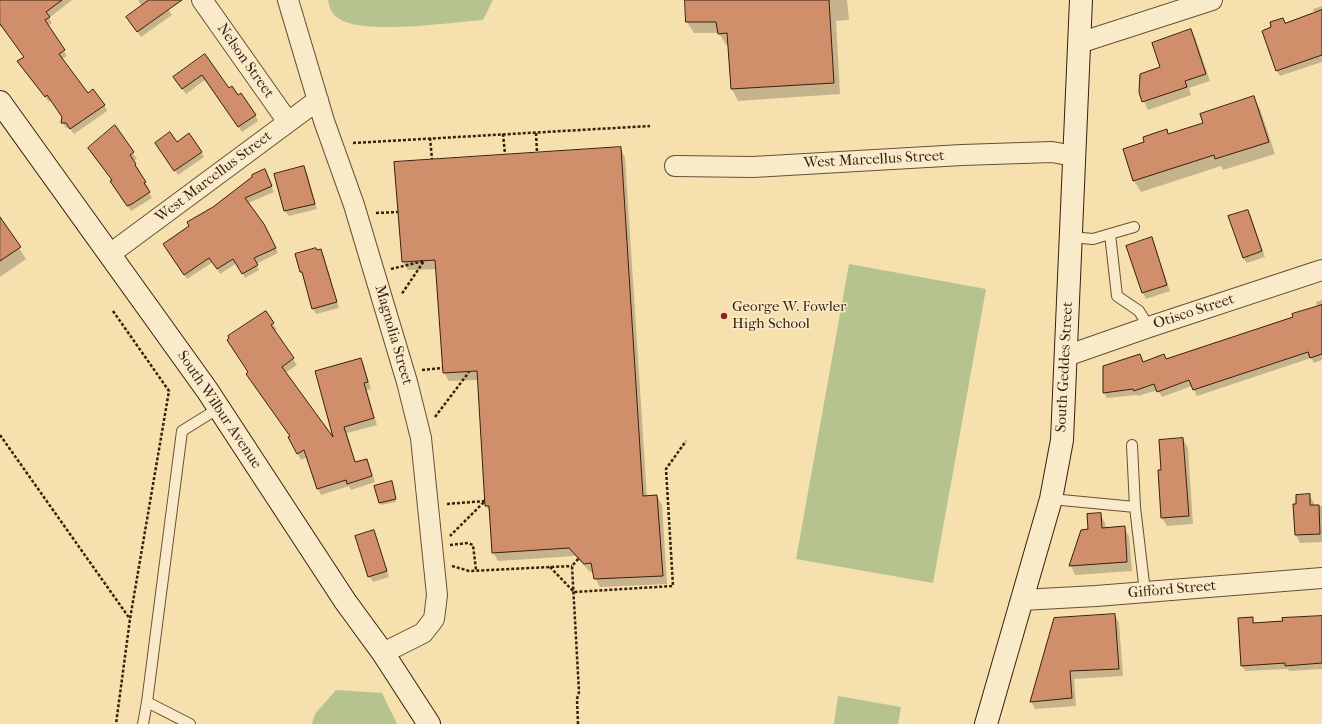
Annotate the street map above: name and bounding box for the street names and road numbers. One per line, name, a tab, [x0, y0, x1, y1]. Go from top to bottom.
street label: Nelson Street	[213, 20, 277, 102]
street label: West Marcellus Street	[152, 127, 276, 227]
street label: West Marcellus Street	[803, 147, 945, 173]
street label: Magnolia Street	[370, 283, 416, 387]
street label: Otisco Street	[1151, 290, 1237, 334]
street label: South Geddes Street	[1053, 301, 1077, 433]
street label: South Wilbur Avenue	[173, 348, 265, 472]
street label: Gifford Street	[1127, 577, 1217, 603]

